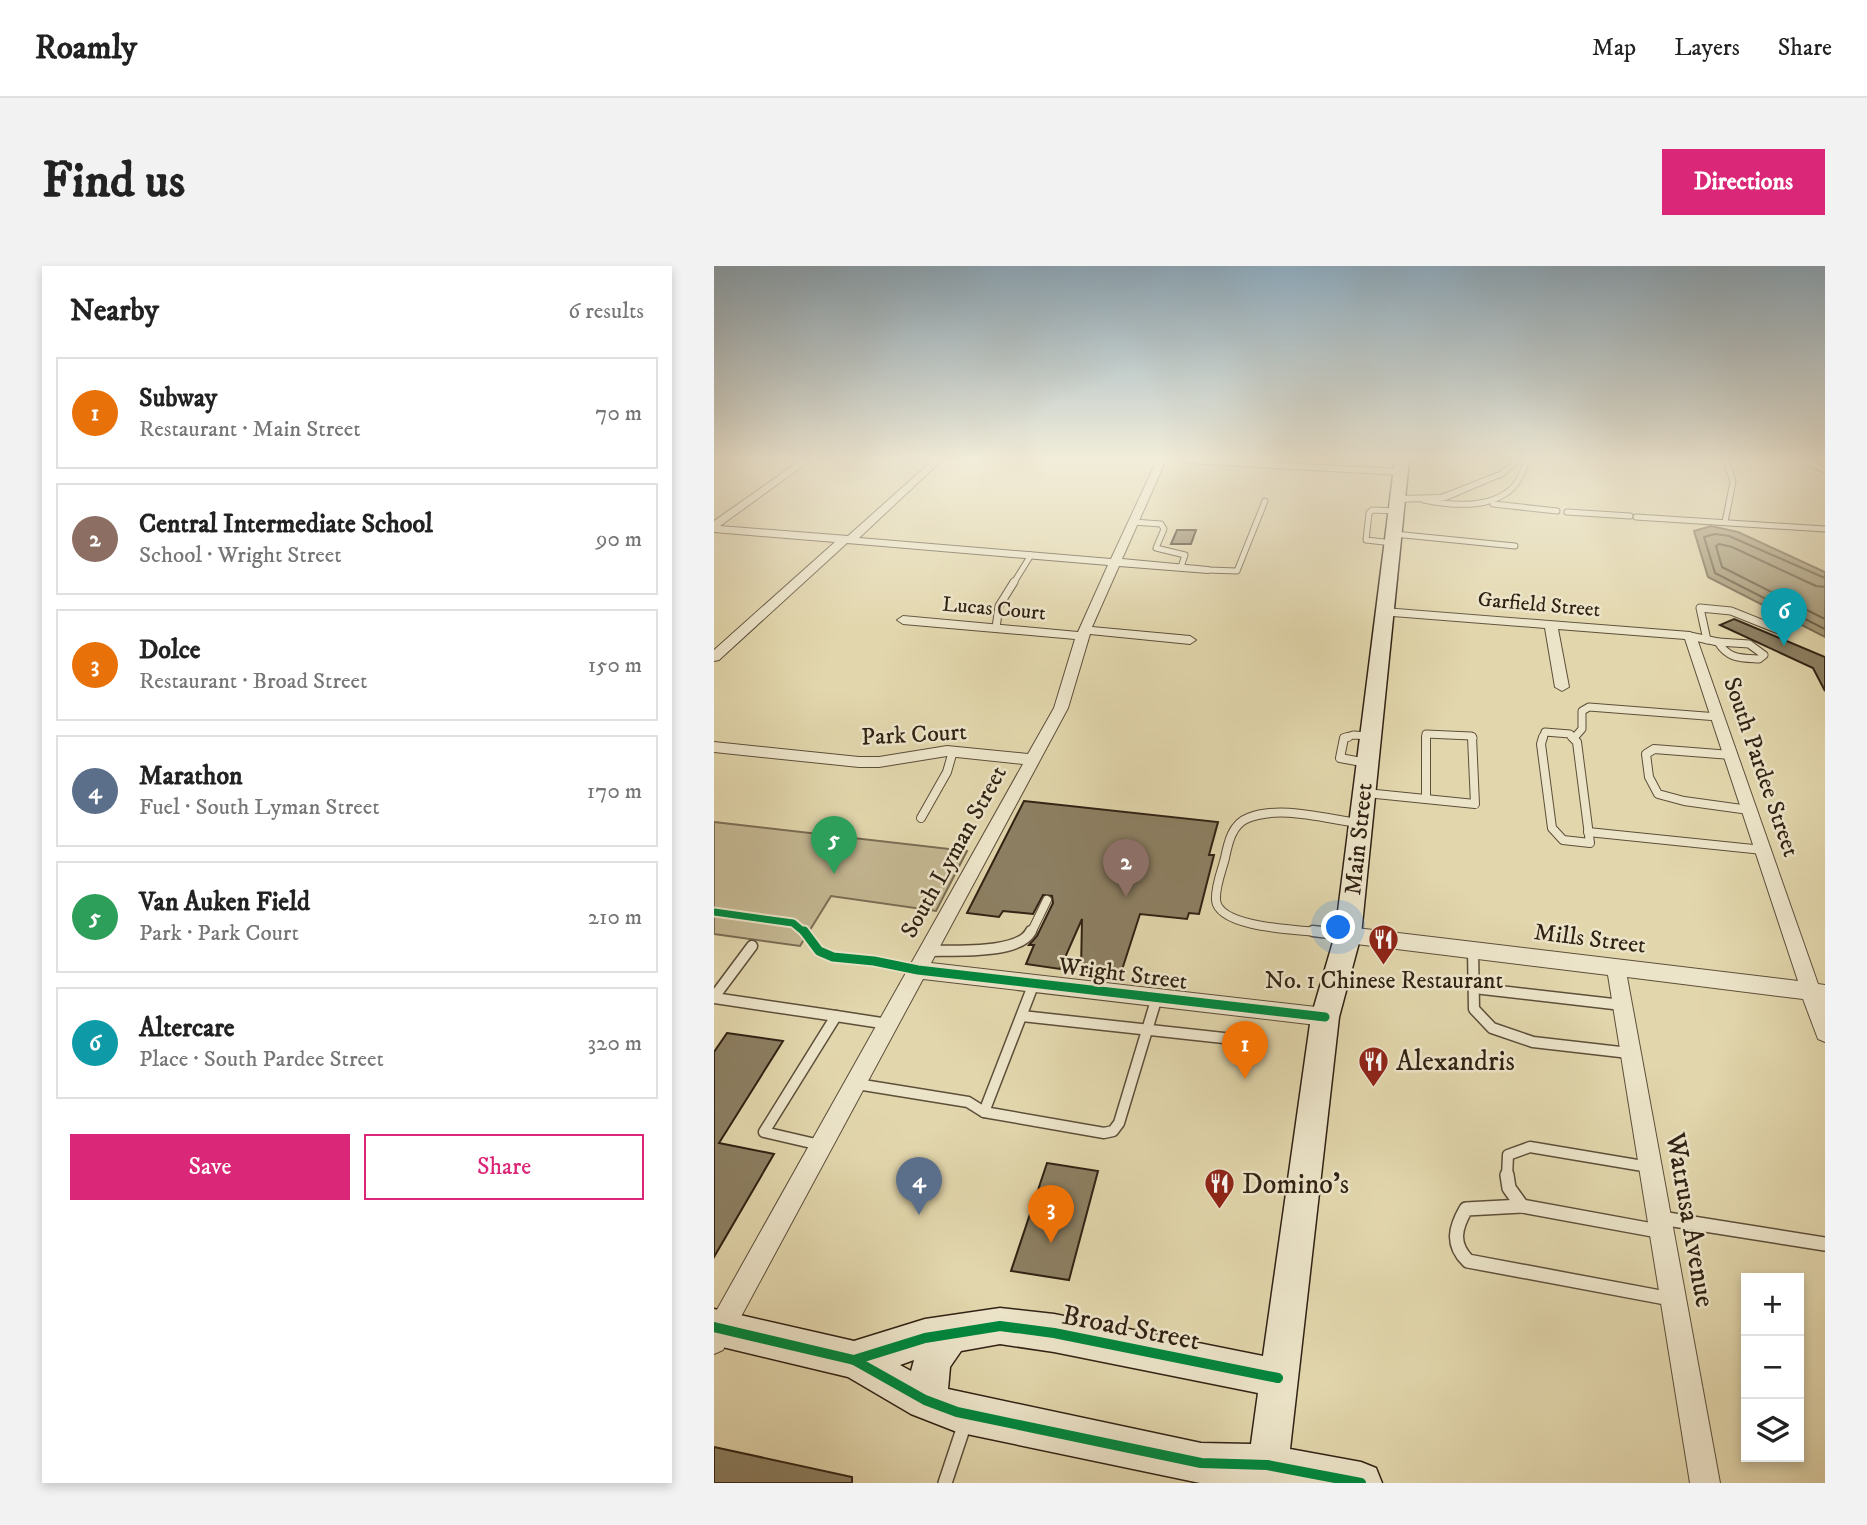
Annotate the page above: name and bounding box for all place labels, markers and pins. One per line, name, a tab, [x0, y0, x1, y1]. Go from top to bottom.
pin: 6	[1761, 588, 1807, 646]
pin: 5	[811, 816, 857, 874]
pin: 2	[1103, 839, 1149, 897]
restaurant icon: No. 1 Chinese Restaurant	[1367, 922, 1401, 966]
place label: No. 1 Chinese Restaurant	[1265, 966, 1504, 996]
pin: 1	[1222, 1021, 1268, 1079]
restaurant icon: Alexandris	[1356, 1044, 1390, 1088]
place label: Alexandris	[1396, 1044, 1515, 1079]
pin: 4	[896, 1157, 942, 1215]
restaurant icon: Domino's	[1202, 1167, 1236, 1211]
place label: Domino's	[1242, 1167, 1349, 1202]
pin: 3	[1028, 1185, 1074, 1243]

